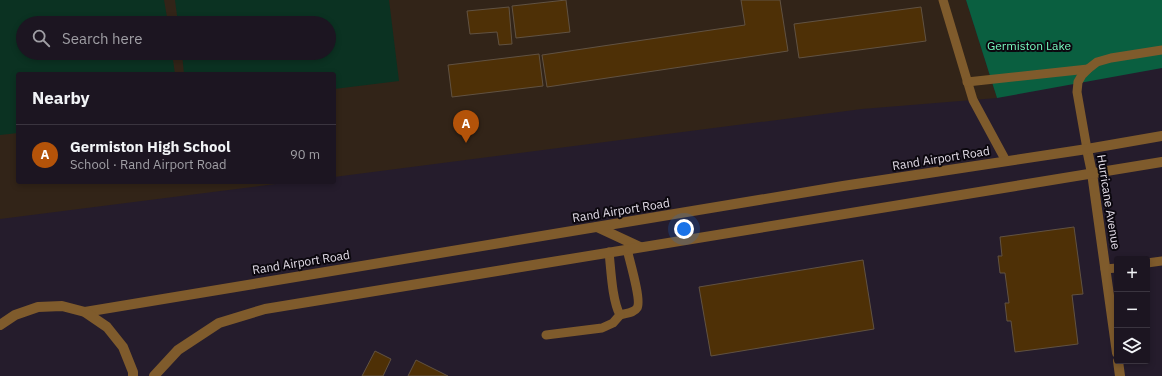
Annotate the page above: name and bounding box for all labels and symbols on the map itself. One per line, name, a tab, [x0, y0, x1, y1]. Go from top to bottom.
park label: Germiston Lake	[987, 38, 1072, 53]
pin: A	[453, 110, 479, 143]
street label: Rand Airport Road	[891, 143, 991, 173]
street label: Hurricane Avenue	[1094, 153, 1124, 251]
street label: Rand Airport Road	[571, 195, 671, 225]
your location	[674, 219, 694, 239]
street label: Rand Airport Road	[251, 247, 351, 277]

